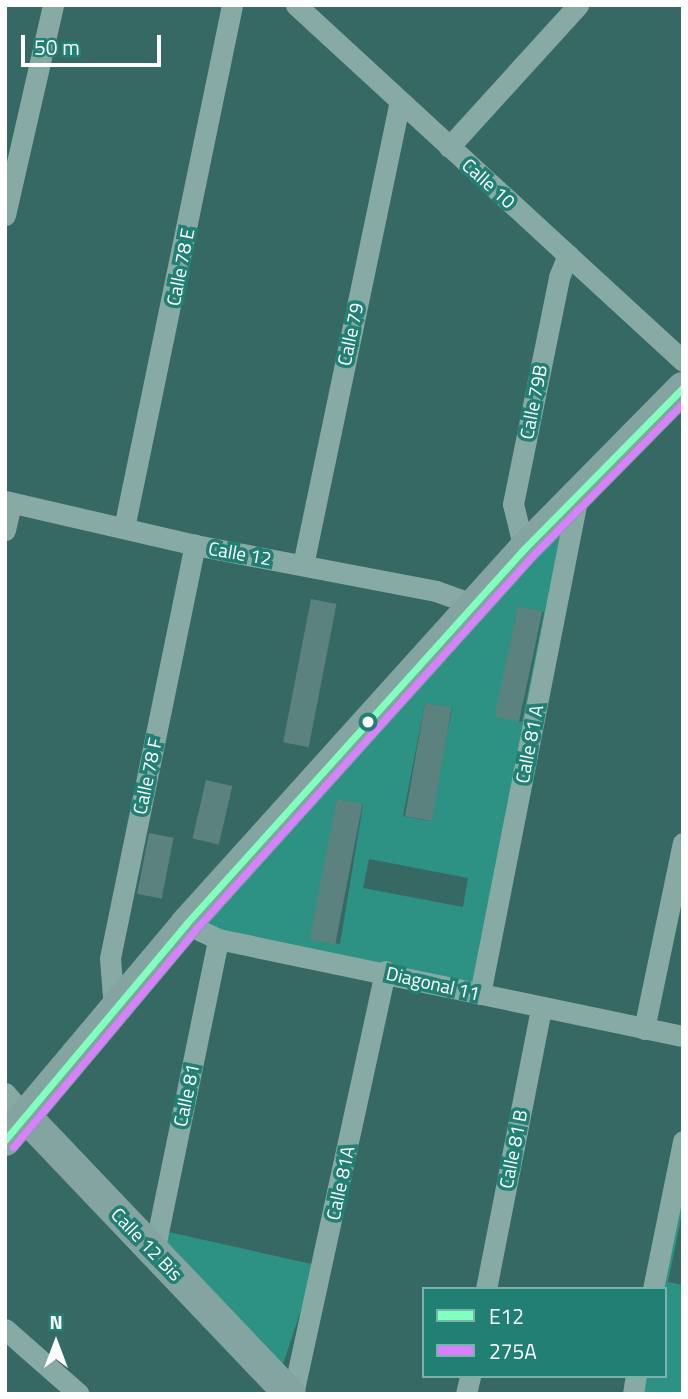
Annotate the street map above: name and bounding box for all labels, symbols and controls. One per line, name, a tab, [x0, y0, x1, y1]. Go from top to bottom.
scale bar	[24, 21, 164, 65]
text: 50 m	[34, 31, 80, 63]
street label: Calle 10	[458, 153, 520, 213]
street label: Calle 78 E	[161, 226, 199, 308]
street label: Calle 79	[332, 300, 368, 368]
street label: Calle 79B	[515, 363, 551, 441]
street label: Calle 12	[207, 536, 273, 570]
street label: Calle 81 A	[510, 703, 548, 785]
unlabelled marker	[361, 715, 375, 729]
street label: Calle 78 F	[128, 736, 166, 816]
street label: Diagonal 11	[384, 961, 482, 1005]
street label: Calle 81	[168, 1061, 204, 1129]
street label: Calle 81 B	[494, 1108, 532, 1190]
street label: Calle 81A	[321, 1144, 359, 1222]
street label: Calle 12 Bis	[107, 1203, 187, 1285]
legend	[422, 1287, 667, 1378]
text: E12	[489, 1300, 524, 1332]
text: N	[49, 1307, 63, 1336]
north arrow	[21, 1308, 91, 1378]
text: 275A	[489, 1335, 537, 1367]

